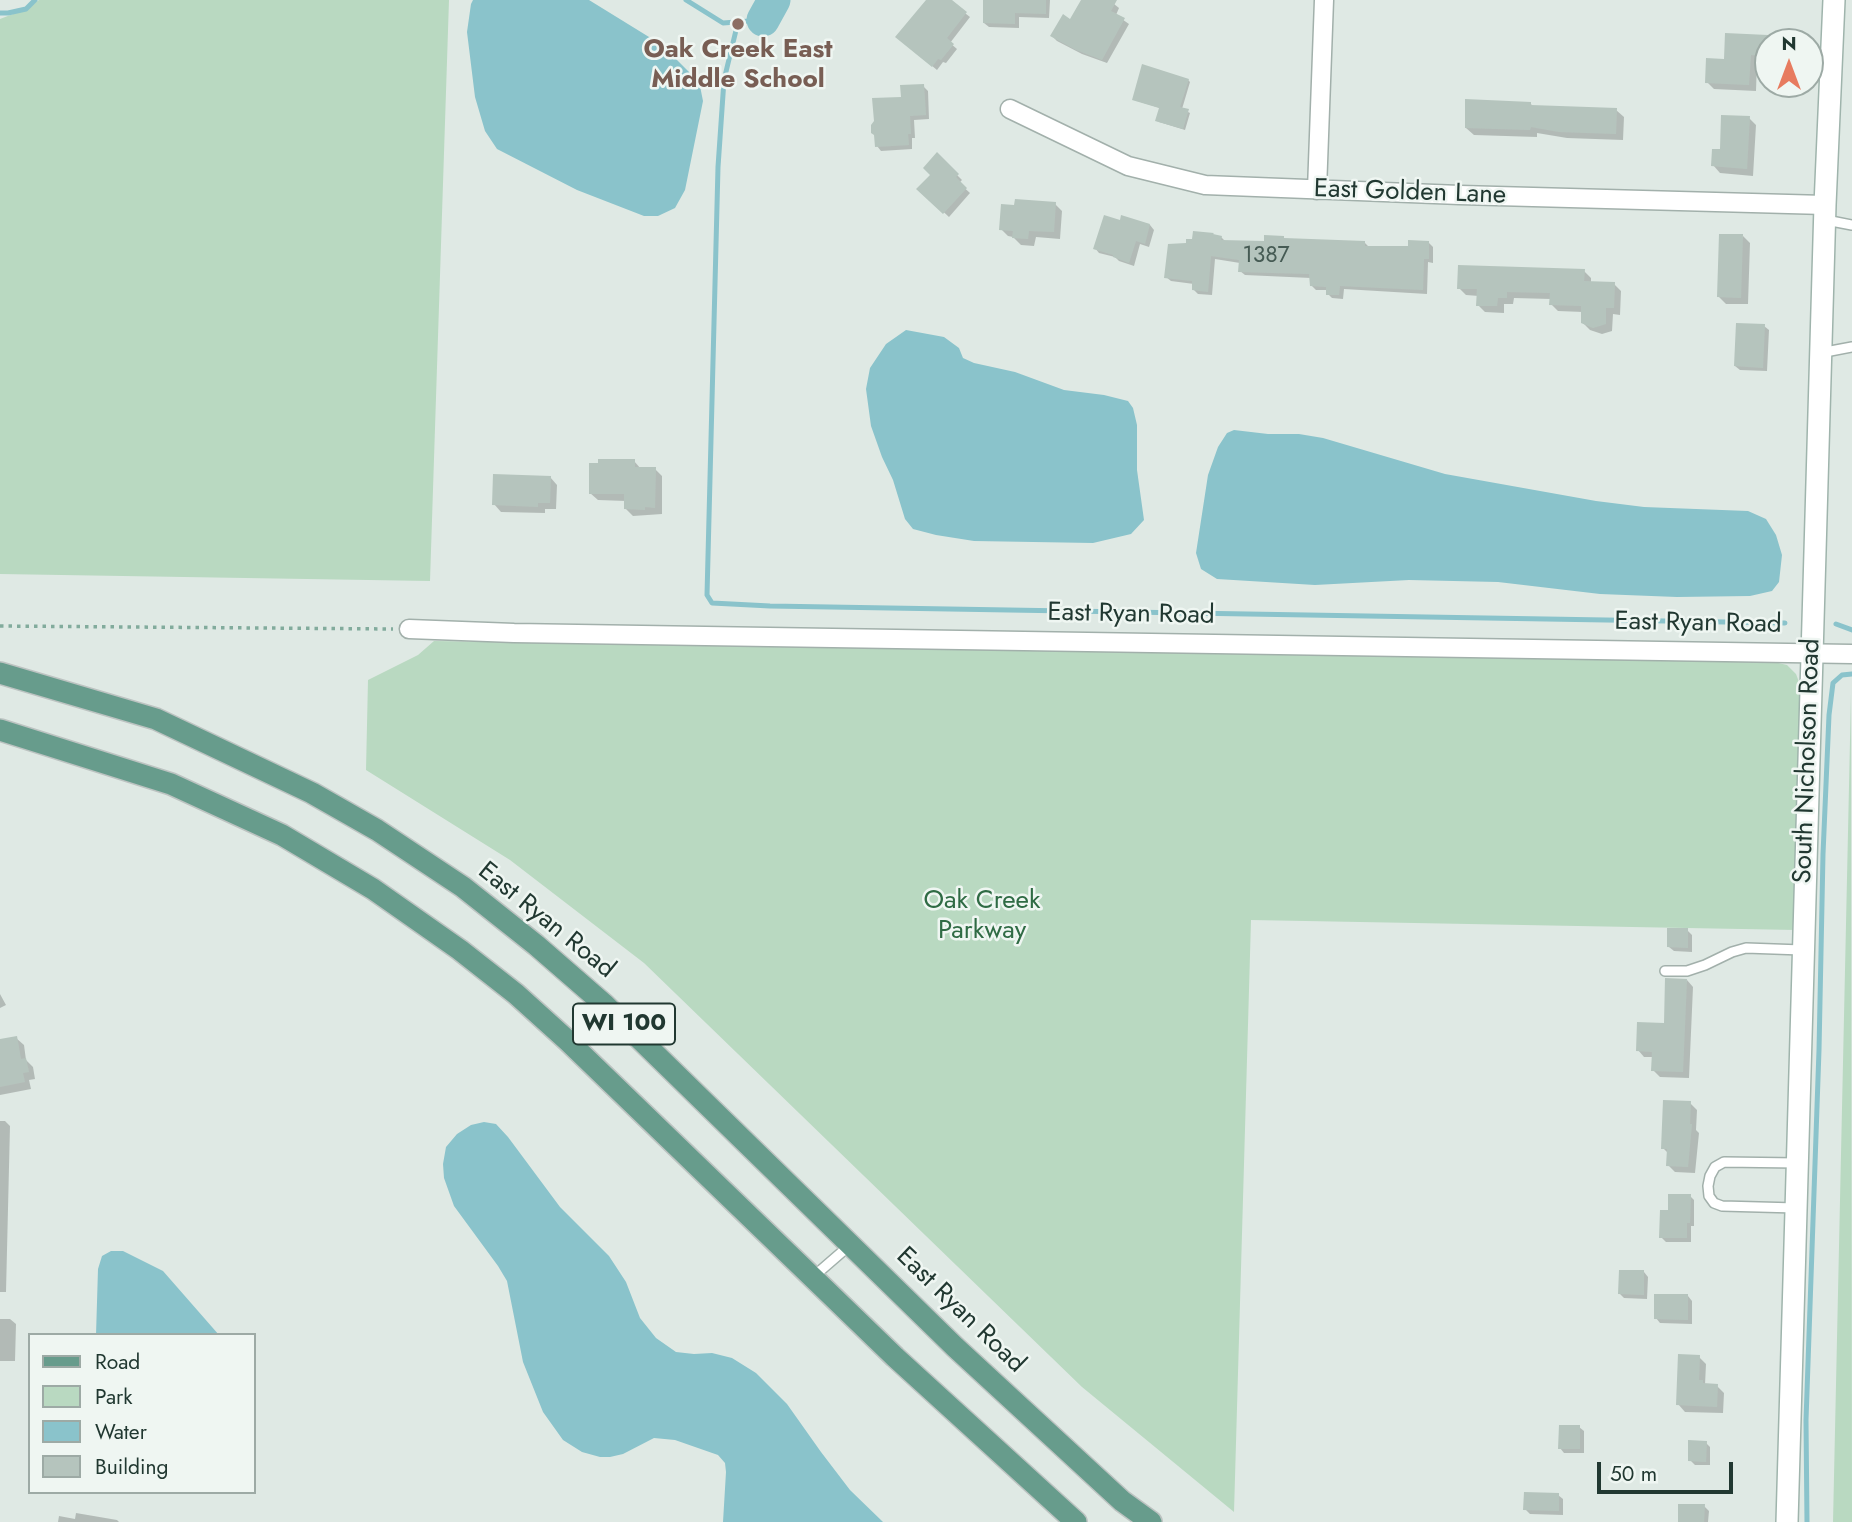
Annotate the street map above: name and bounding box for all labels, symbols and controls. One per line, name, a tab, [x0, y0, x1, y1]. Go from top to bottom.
marker: Oak Creek East Middle School	[730, 16, 746, 32]
north arrow	[1754, 28, 1824, 98]
text: N	[1781, 30, 1797, 57]
place label: Oak Creek East Middle School	[643, 35, 833, 96]
street label: East Golden Lane	[1313, 174, 1507, 212]
house number: 1387	[1242, 242, 1290, 270]
street label: East Ryan Road	[1047, 598, 1215, 632]
street label: East Ryan Road	[1614, 607, 1782, 641]
street label: South Nicholson Road	[1788, 638, 1828, 884]
street label: East Ryan Road	[471, 856, 621, 986]
park label: Oak Creek Parkway	[924, 886, 1040, 948]
road number: WI 100	[573, 1004, 675, 1044]
street label: East Ryan Road	[889, 1242, 1031, 1380]
legend	[28, 1333, 256, 1494]
text: Road	[95, 1347, 140, 1377]
text: Park	[95, 1382, 132, 1412]
text: Water	[95, 1417, 147, 1447]
scale bar	[1600, 1448, 1736, 1492]
text: Building	[95, 1452, 168, 1482]
text: 50 m	[1610, 1459, 1657, 1489]

